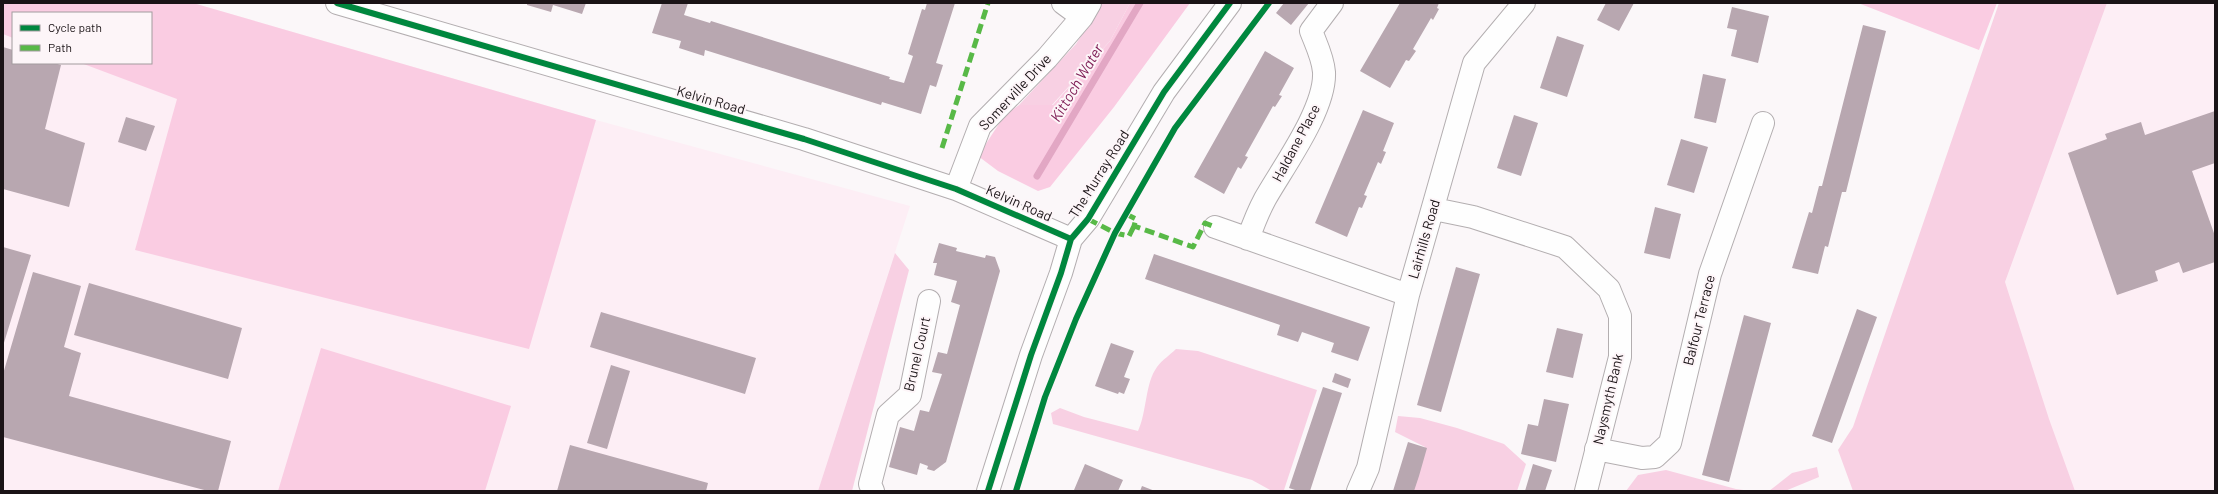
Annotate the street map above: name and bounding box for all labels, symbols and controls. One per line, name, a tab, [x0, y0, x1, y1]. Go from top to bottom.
legend	[12, 12, 152, 64]
text: Cycle path	[48, 20, 102, 34]
text: Path	[48, 40, 72, 54]
water label: Kittoch Water	[1046, 40, 1107, 125]
street label: Somerville Drive	[975, 50, 1054, 133]
street label: Kelvin Road	[675, 82, 747, 117]
street label: Haldane Place	[1268, 101, 1323, 184]
street label: The Murray Road	[1065, 127, 1132, 221]
street label: Kelvin Road	[984, 180, 1055, 225]
street label: Lairhills Road	[1404, 197, 1443, 281]
street label: Balfour Terrace	[1679, 273, 1718, 367]
street label: Brunel Court	[900, 315, 933, 393]
street label: Naysmyth Bank	[1589, 352, 1626, 446]

